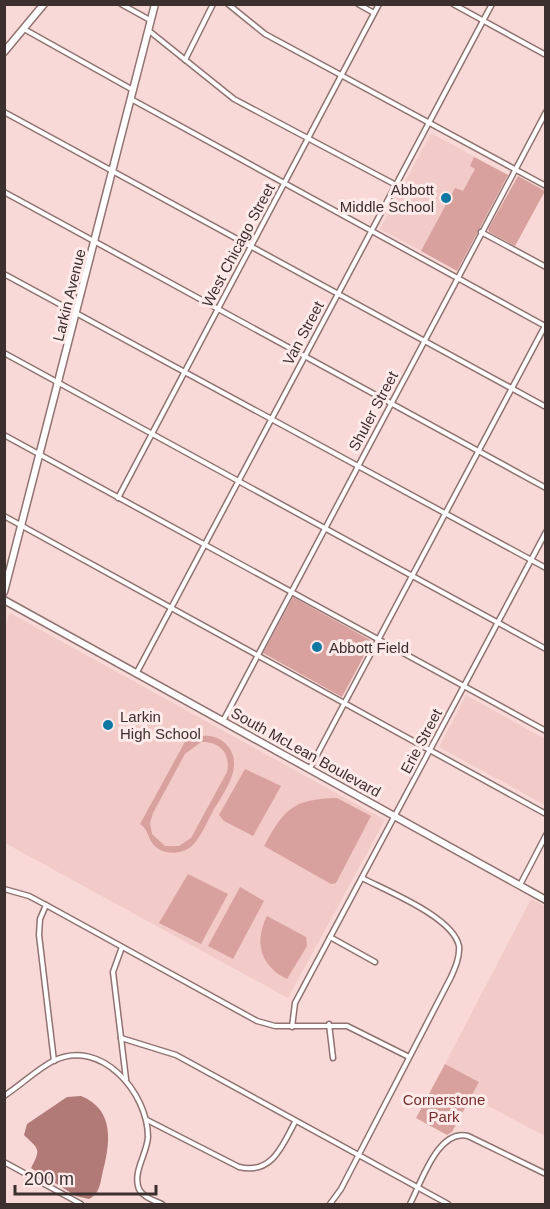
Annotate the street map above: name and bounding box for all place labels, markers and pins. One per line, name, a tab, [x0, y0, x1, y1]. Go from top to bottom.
place label: Abbott Middle School	[340, 181, 435, 215]
marker: Abbott Middle School	[439, 191, 453, 205]
place label: Abbott Field	[329, 639, 409, 656]
marker: Abbott Field	[310, 640, 324, 654]
place label: Larkin High School	[120, 708, 201, 742]
marker: Larkin High School	[101, 718, 115, 732]

